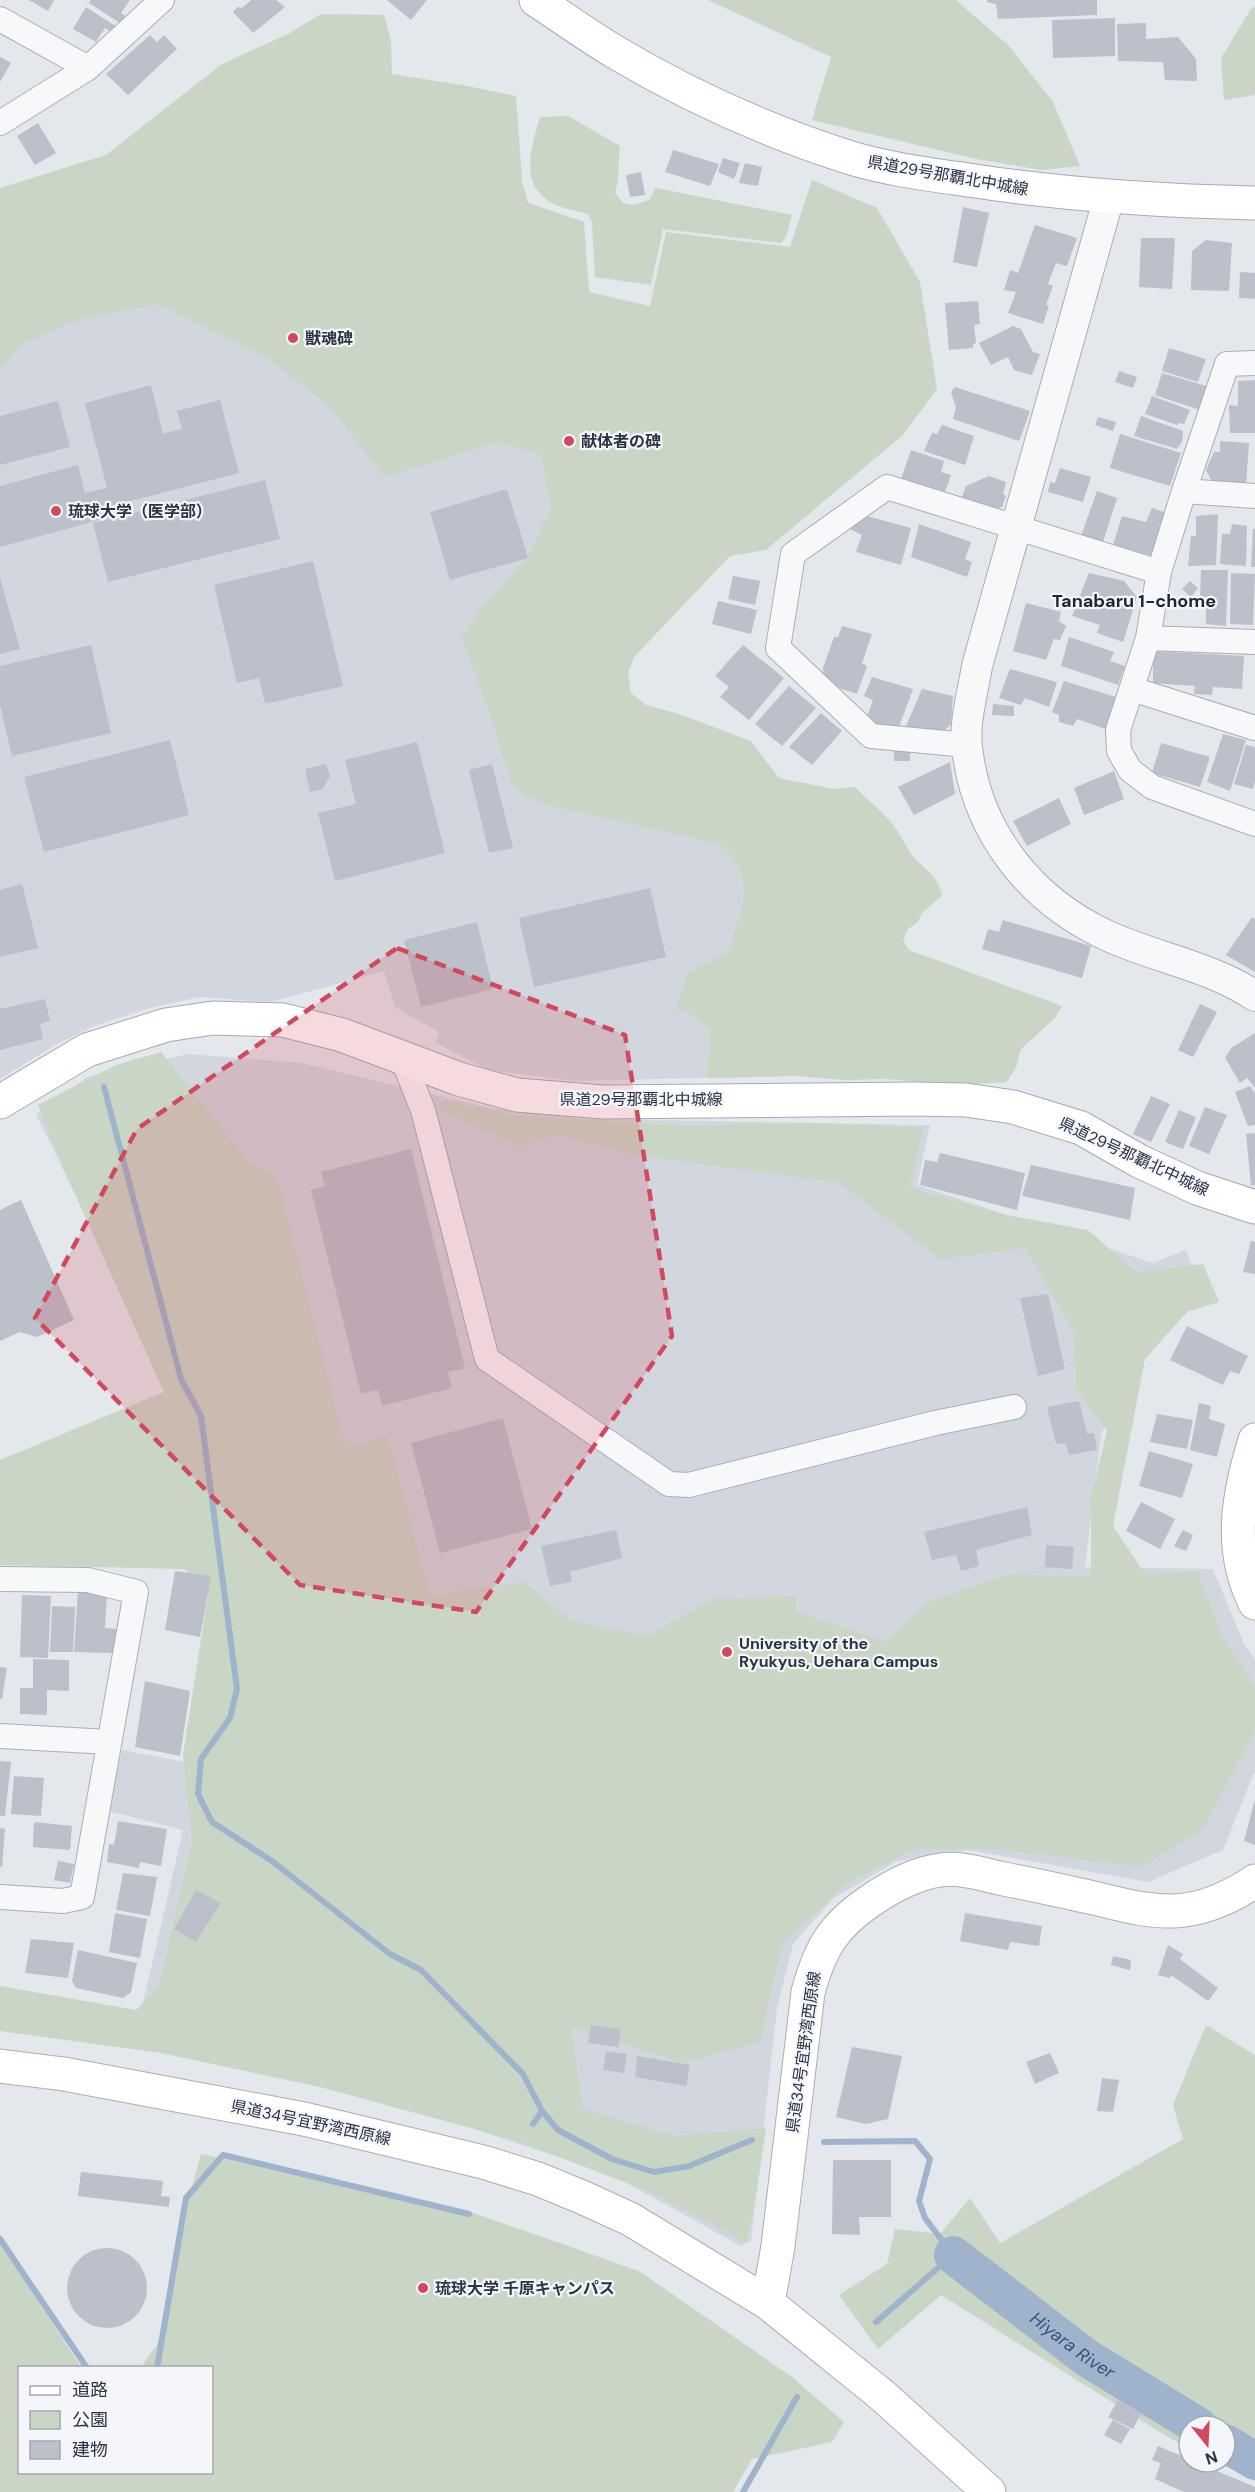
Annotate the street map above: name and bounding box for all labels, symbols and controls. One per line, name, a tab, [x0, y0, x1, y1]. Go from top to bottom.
street label: 県道29号那覇北中城線	[866, 151, 1030, 200]
place label: 獣魂碑	[305, 328, 353, 349]
marker: 獣魂碑	[286, 331, 300, 345]
place label: 献体者の碑	[581, 431, 661, 452]
marker: 献体者の碑	[562, 434, 576, 448]
place label: 琉球大学（医学部）	[68, 501, 212, 522]
marker: 琉球大学（医学部）	[49, 504, 63, 518]
district label: Tanabaru 1-chome	[1052, 589, 1216, 613]
street label: 県道29号那覇北中城線	[559, 1089, 723, 1110]
street label: 県道29号那覇北中城線	[1055, 1112, 1212, 1200]
place label: University of the Ryukyus, Uehara Campus	[739, 1633, 938, 1672]
marker: University of the Ryukyus, Uehara Campus	[720, 1645, 734, 1659]
street label: 県道34号宜野湾西原線	[782, 1970, 825, 2134]
street label: 県道34号宜野湾西原線	[229, 2095, 393, 2150]
place label: 琉球大学 千原キャンパス	[435, 2278, 615, 2299]
marker: 琉球大学 千原キャンパス	[416, 2281, 430, 2295]
water label: Hiyara River	[1025, 2307, 1121, 2385]
legend	[18, 2366, 213, 2474]
text: 道路	[72, 2378, 108, 2402]
text: 公園	[72, 2408, 108, 2432]
north arrow	[1177, 2414, 1237, 2474]
text: 建物	[72, 2438, 108, 2462]
text: N	[1203, 2446, 1220, 2470]

